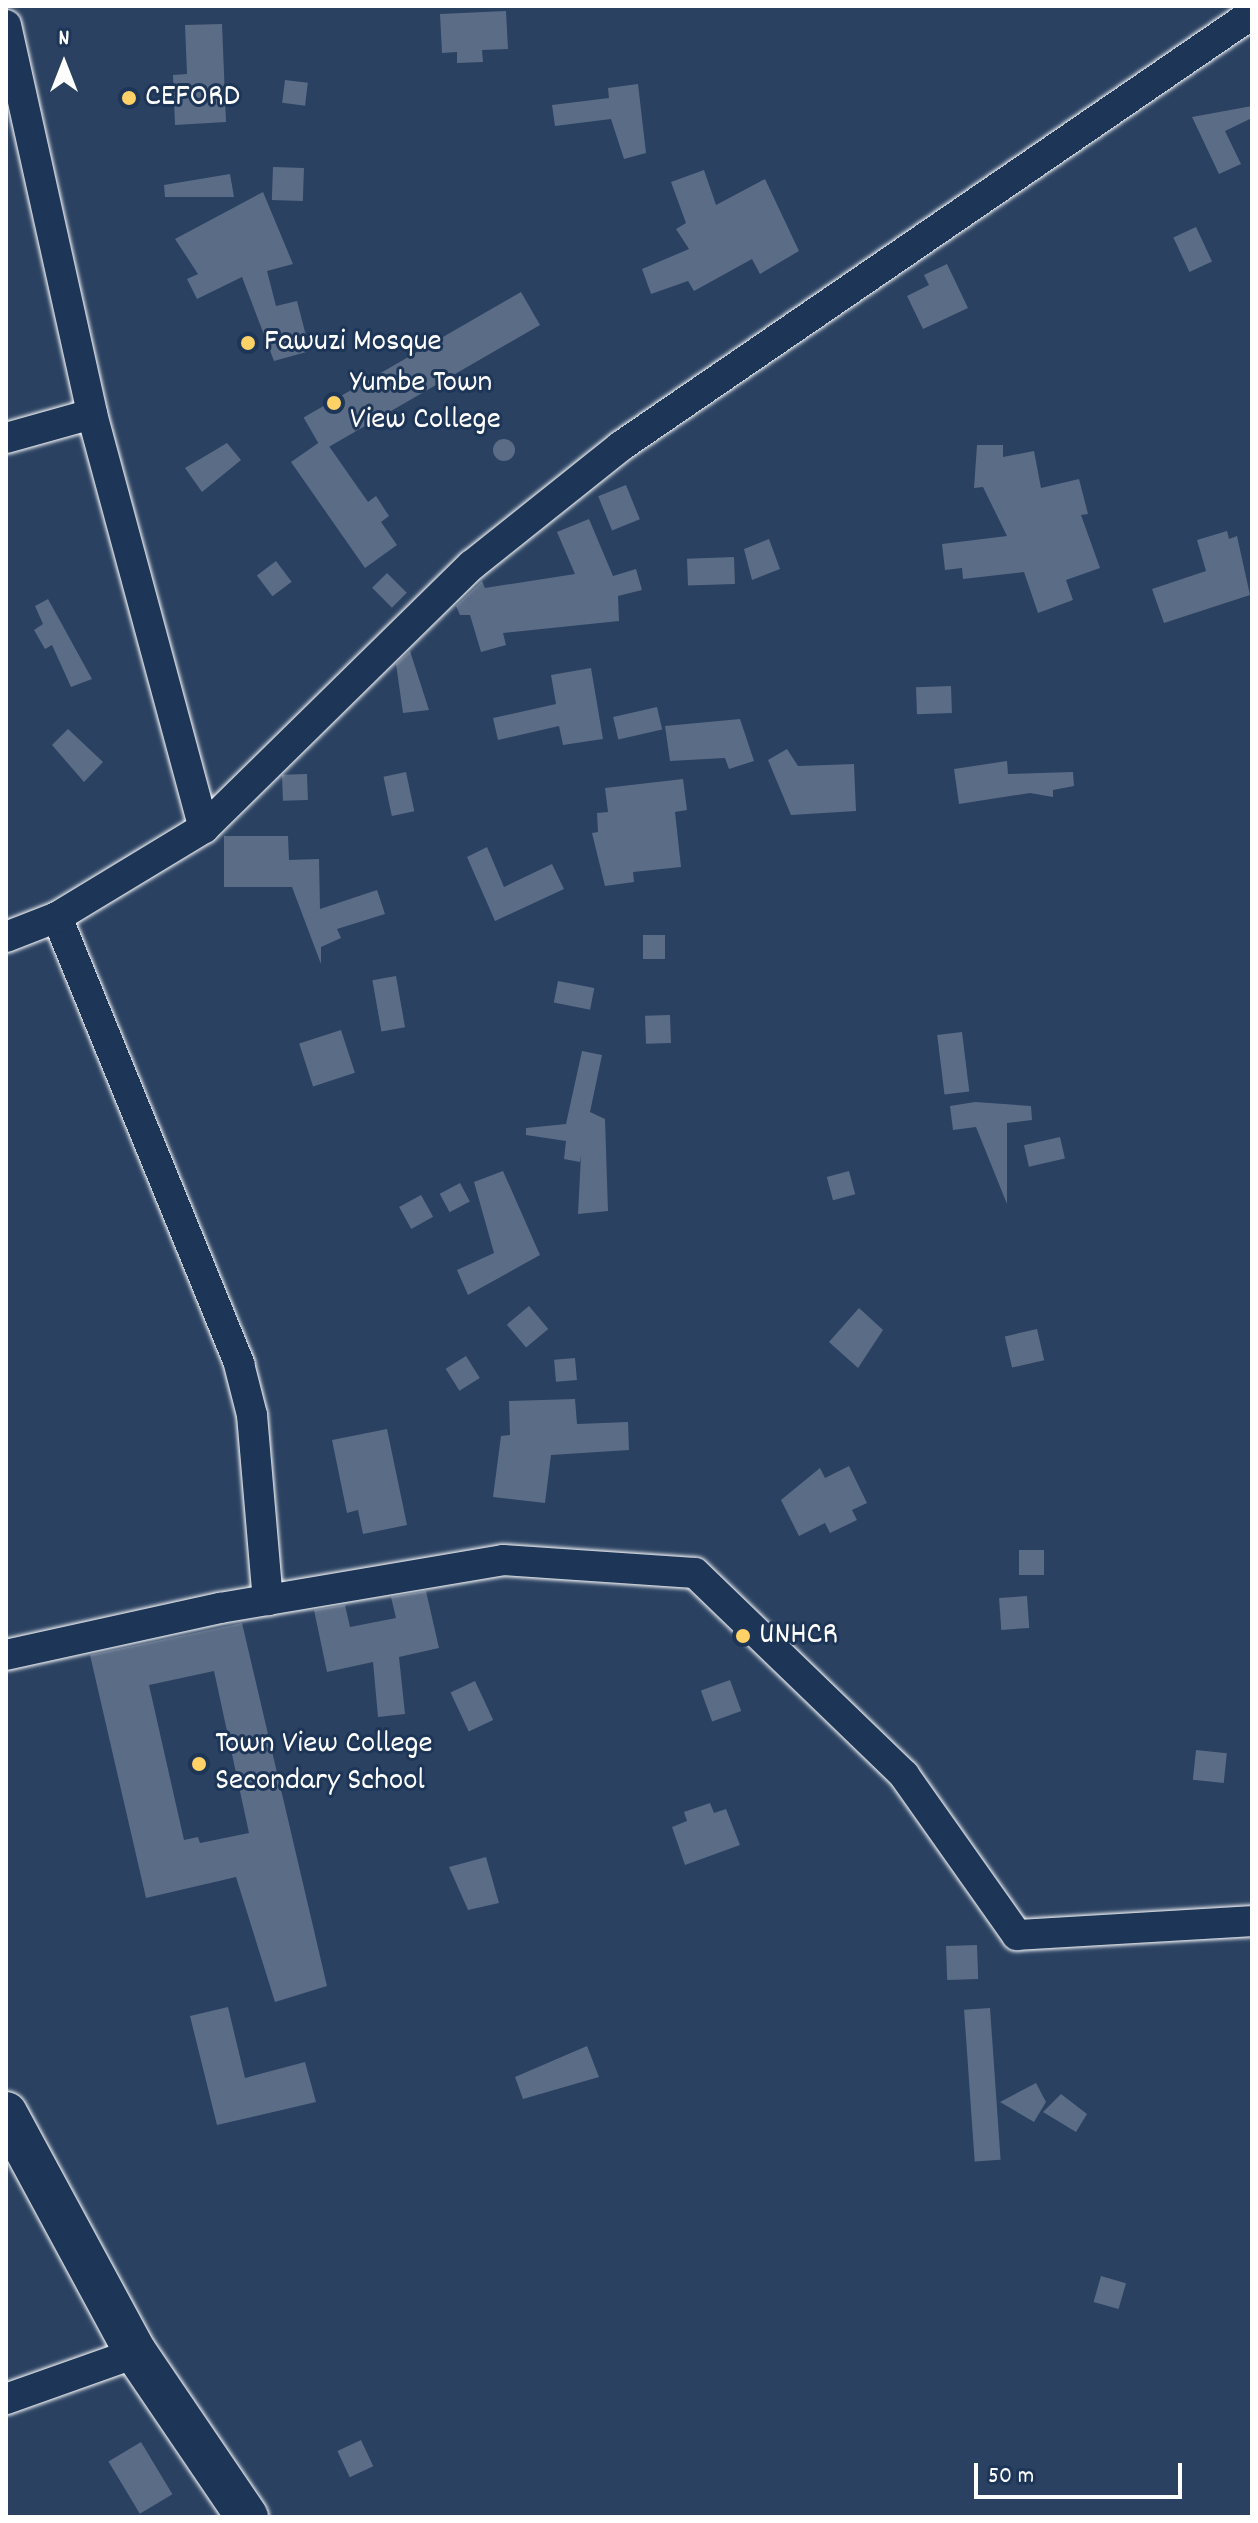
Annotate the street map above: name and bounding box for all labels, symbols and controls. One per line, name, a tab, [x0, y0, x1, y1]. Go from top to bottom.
north arrow	[24, 24, 104, 104]
text: N	[59, 24, 69, 55]
place label: CEFORD	[145, 79, 240, 117]
marker: CEFORD	[120, 89, 138, 107]
place label: Fawuzi Mosque	[264, 324, 442, 362]
marker: Fawuzi Mosque	[239, 334, 257, 352]
place label: Yumbe Town View College	[350, 366, 501, 441]
marker: Yumbe Town View College	[325, 394, 343, 412]
place label: UNHCR	[759, 1617, 838, 1655]
marker: UNHCR	[734, 1627, 752, 1645]
place label: Town View College Secondary School	[215, 1727, 433, 1802]
marker: Town View College Secondary School	[190, 1755, 208, 1773]
scale bar	[978, 2447, 1186, 2497]
text: 50 m	[988, 2460, 1034, 2494]

